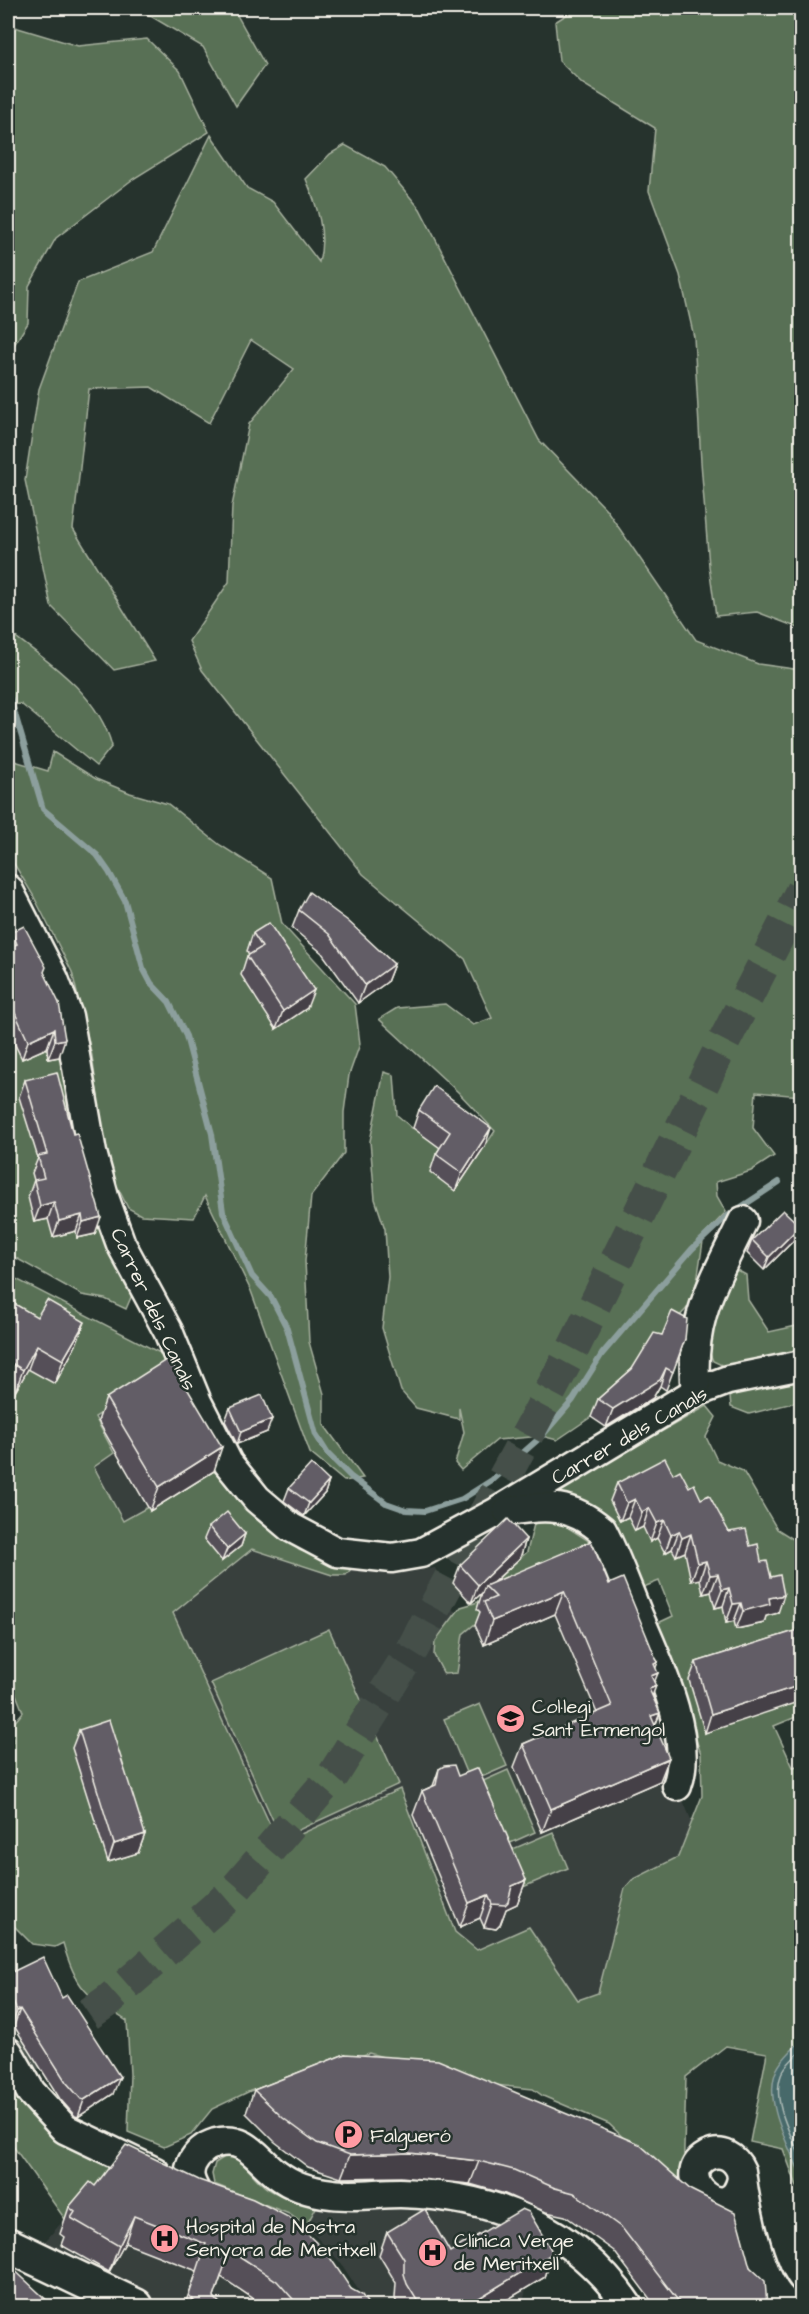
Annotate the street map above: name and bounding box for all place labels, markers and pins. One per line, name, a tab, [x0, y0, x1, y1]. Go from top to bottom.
place label: Col·legi Sant Ermengol	[532, 1693, 665, 1745]
school or university icon: Col·legi Sant Ermengol	[495, 1702, 527, 1734]
parking icon: Falgueró	[333, 2119, 365, 2151]
place label: Falgueró	[370, 2122, 451, 2151]
place label: Hospital de Nostra Senyora de Meritxell	[186, 2213, 376, 2265]
hospital icon: Hospital de Nostra Senyora de Meritxell	[149, 2222, 181, 2254]
place label: Clínica Verge de Meritxell	[454, 2227, 574, 2278]
hospital icon: Clínica Verge de Meritxell	[417, 2236, 449, 2268]

